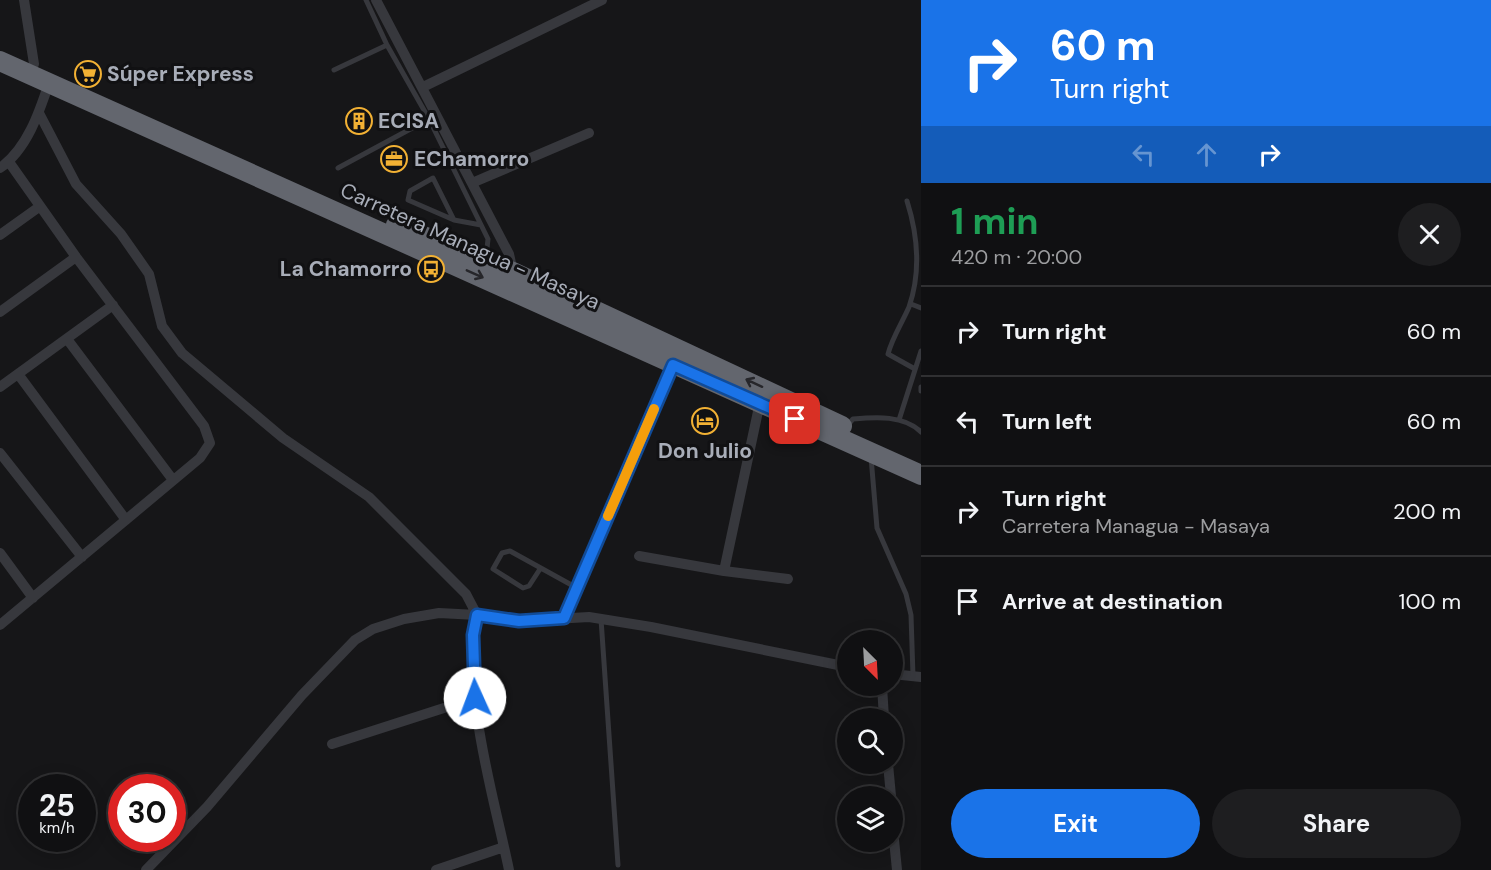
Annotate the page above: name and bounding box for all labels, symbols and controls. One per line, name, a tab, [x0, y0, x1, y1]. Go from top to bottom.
text: 60 m	[1050, 18, 1156, 73]
icon: right	[951, 24, 1029, 102]
supermarket icon: Súper Express	[73, 59, 103, 89]
place label: Súper Express	[107, 60, 254, 88]
text: Turn right	[1050, 71, 1170, 106]
building icon: ECISA	[344, 106, 374, 136]
place label: ECISA	[378, 107, 439, 135]
icon: left	[1127, 138, 1160, 171]
icon: ahead	[1190, 138, 1223, 171]
icon: right	[1253, 138, 1286, 171]
office icon: EChamorro	[379, 144, 409, 174]
place label: EChamorro	[414, 145, 529, 173]
street label: Carretera Managua - Masaya	[336, 176, 604, 316]
text: 1 min	[951, 198, 1039, 245]
button: close	[1398, 203, 1461, 266]
text: 420 m · 20:00	[951, 244, 1082, 270]
bus stop icon: La Chamorro	[416, 254, 446, 284]
place label: La Chamorro	[280, 255, 412, 283]
one-way arrow	[465, 269, 483, 281]
icon: right	[951, 315, 984, 348]
text: Turn right	[1002, 317, 1107, 346]
text: 60 m	[1407, 317, 1461, 346]
one-way arrow	[746, 376, 764, 388]
pin	[769, 393, 820, 444]
icon: arrive	[778, 402, 811, 435]
icon: left	[951, 405, 984, 438]
hotel icon: Don Julio	[690, 406, 720, 436]
text: Turn left	[1002, 407, 1092, 436]
text: 60 m	[1407, 407, 1461, 436]
place label: Don Julio	[658, 437, 752, 465]
text: Turn right	[1002, 484, 1107, 513]
icon: right	[951, 495, 984, 528]
text: 200 m	[1393, 497, 1461, 526]
text: Carretera Managua - Masaya	[1002, 513, 1270, 539]
icon: arrive	[951, 585, 984, 618]
text: Arrive at destination	[1002, 587, 1223, 616]
text: 100 m	[1399, 587, 1461, 616]
north arrow	[837, 630, 903, 696]
map controls	[837, 630, 903, 852]
position arrow	[443, 666, 507, 730]
button: search	[837, 708, 903, 774]
speed limit sign: 30	[108, 774, 186, 852]
text: 25	[39, 786, 75, 825]
button: layers	[837, 786, 903, 852]
button: Exit	[951, 789, 1200, 858]
button: Share	[1212, 789, 1461, 858]
text: km/h	[39, 818, 75, 838]

